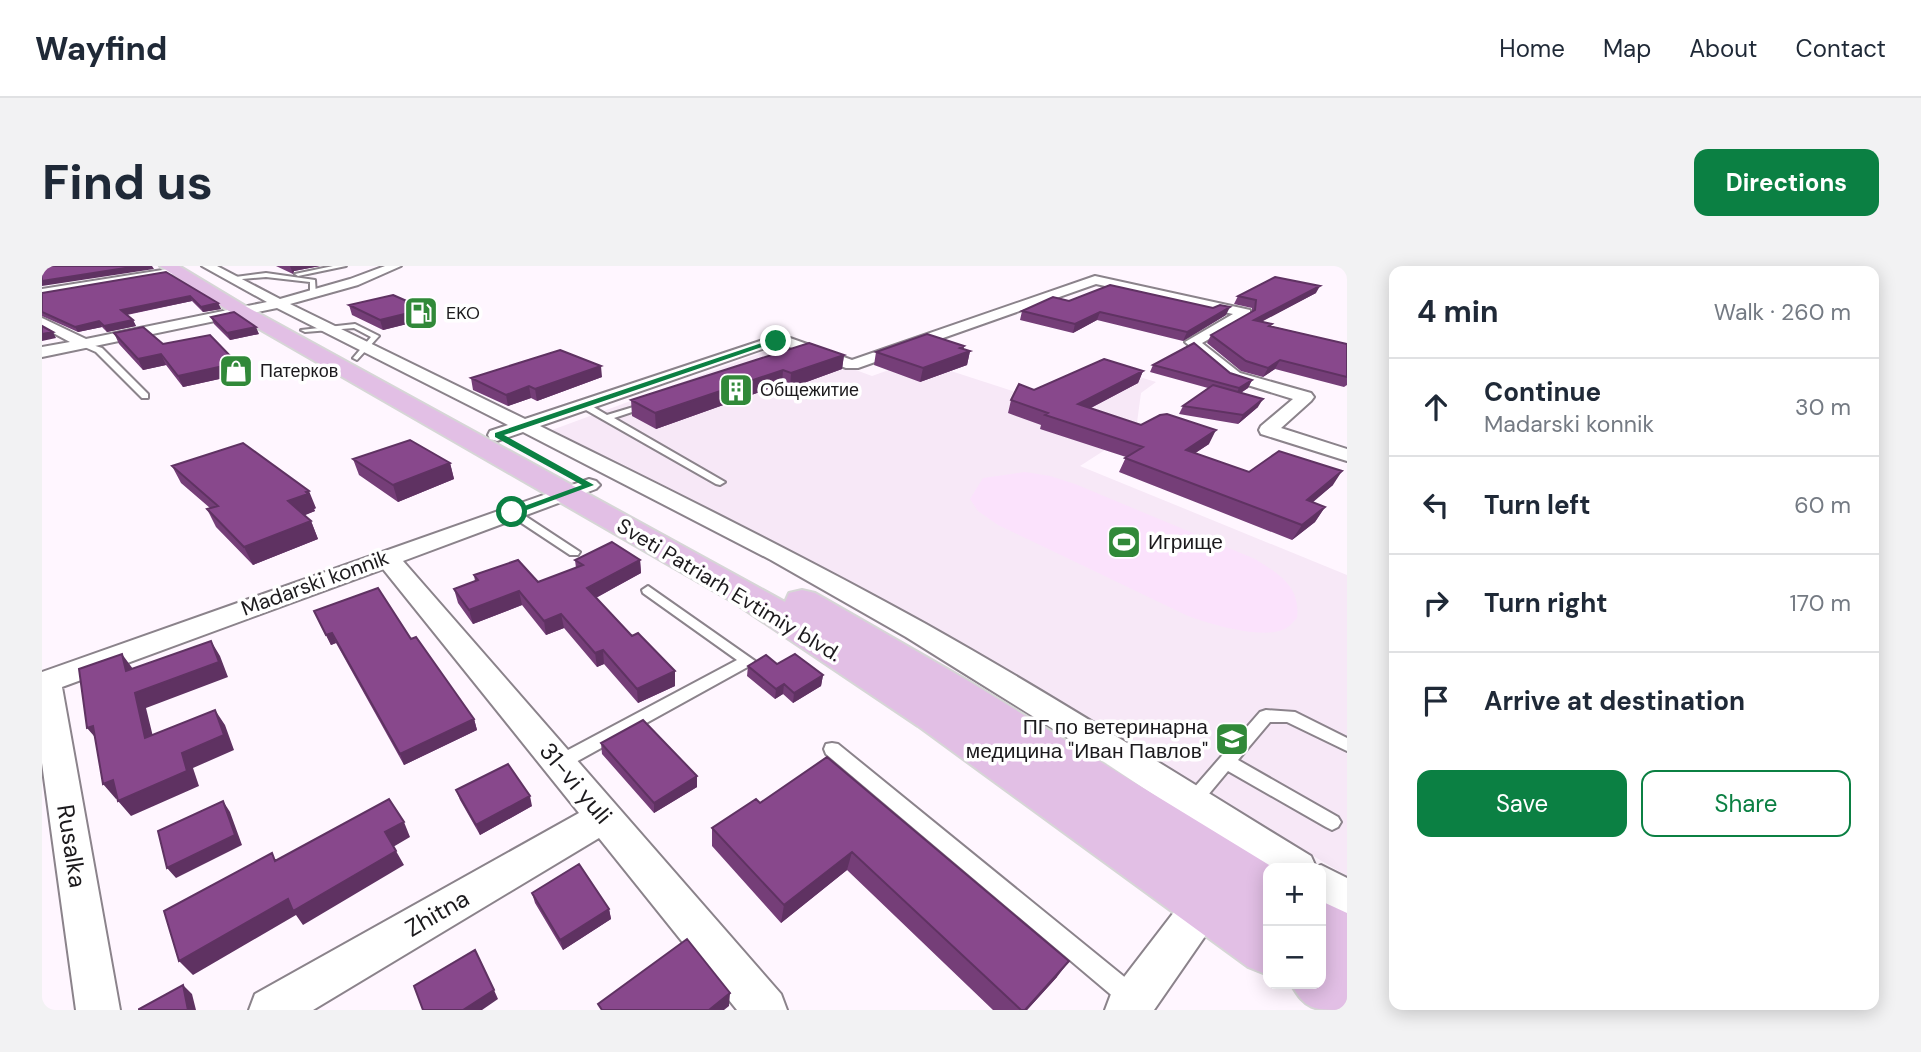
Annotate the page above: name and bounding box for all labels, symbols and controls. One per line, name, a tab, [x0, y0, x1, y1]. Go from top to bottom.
text: Wayfind	[35, 27, 167, 70]
text: Home	[1499, 33, 1565, 64]
text: Map	[1603, 33, 1651, 64]
text: About	[1689, 33, 1758, 64]
text: Contact	[1796, 33, 1886, 64]
button: Directions	[1694, 149, 1879, 216]
text: Find us	[42, 150, 213, 214]
text: 4 min	[1417, 292, 1499, 331]
fuel station icon: EKO	[402, 294, 440, 332]
text: Walk · 260 m	[1714, 297, 1851, 327]
place label: EKO	[446, 301, 480, 325]
route end	[760, 325, 791, 356]
shop icon: Патерков	[217, 352, 255, 390]
place label: Патерков	[260, 359, 338, 383]
building icon: Общежитие	[717, 371, 755, 409]
text: Continue	[1484, 375, 1601, 409]
place label: Общежитие	[760, 378, 859, 402]
icon: ahead	[1417, 388, 1455, 426]
text: 30 m	[1795, 392, 1851, 422]
text: Madarski konnik	[1484, 409, 1654, 439]
icon: left	[1417, 486, 1455, 524]
text: Turn left	[1484, 488, 1591, 522]
text: 60 m	[1794, 490, 1851, 520]
route start	[496, 496, 527, 527]
street label: Sveti Patriarh Evtimiy blvd.	[612, 512, 846, 668]
sports icon: Игрище	[1105, 523, 1143, 561]
place label: Игрище	[1148, 528, 1223, 556]
street label: Madarski konnik	[237, 543, 393, 623]
icon: right	[1417, 584, 1455, 622]
text: Turn right	[1484, 586, 1608, 620]
text: 170 m	[1790, 588, 1851, 618]
icon: arrive	[1417, 682, 1455, 720]
text: Arrive at destination	[1484, 684, 1745, 718]
place label: ПГ по ветеринарна медицина "Иван Павлов"	[966, 713, 1208, 765]
school or university icon: ПГ по ветеринарна медицина "Иван Павлов"	[1213, 720, 1251, 758]
street label: 31-vi yuli	[533, 736, 619, 830]
button: Save	[1417, 770, 1627, 837]
button: Share	[1641, 770, 1851, 837]
street label: Rusalka	[50, 802, 94, 890]
map controls	[1263, 863, 1326, 989]
button: +	[1263, 863, 1326, 926]
street label: Zhitna	[399, 882, 475, 944]
button: −	[1263, 926, 1326, 989]

